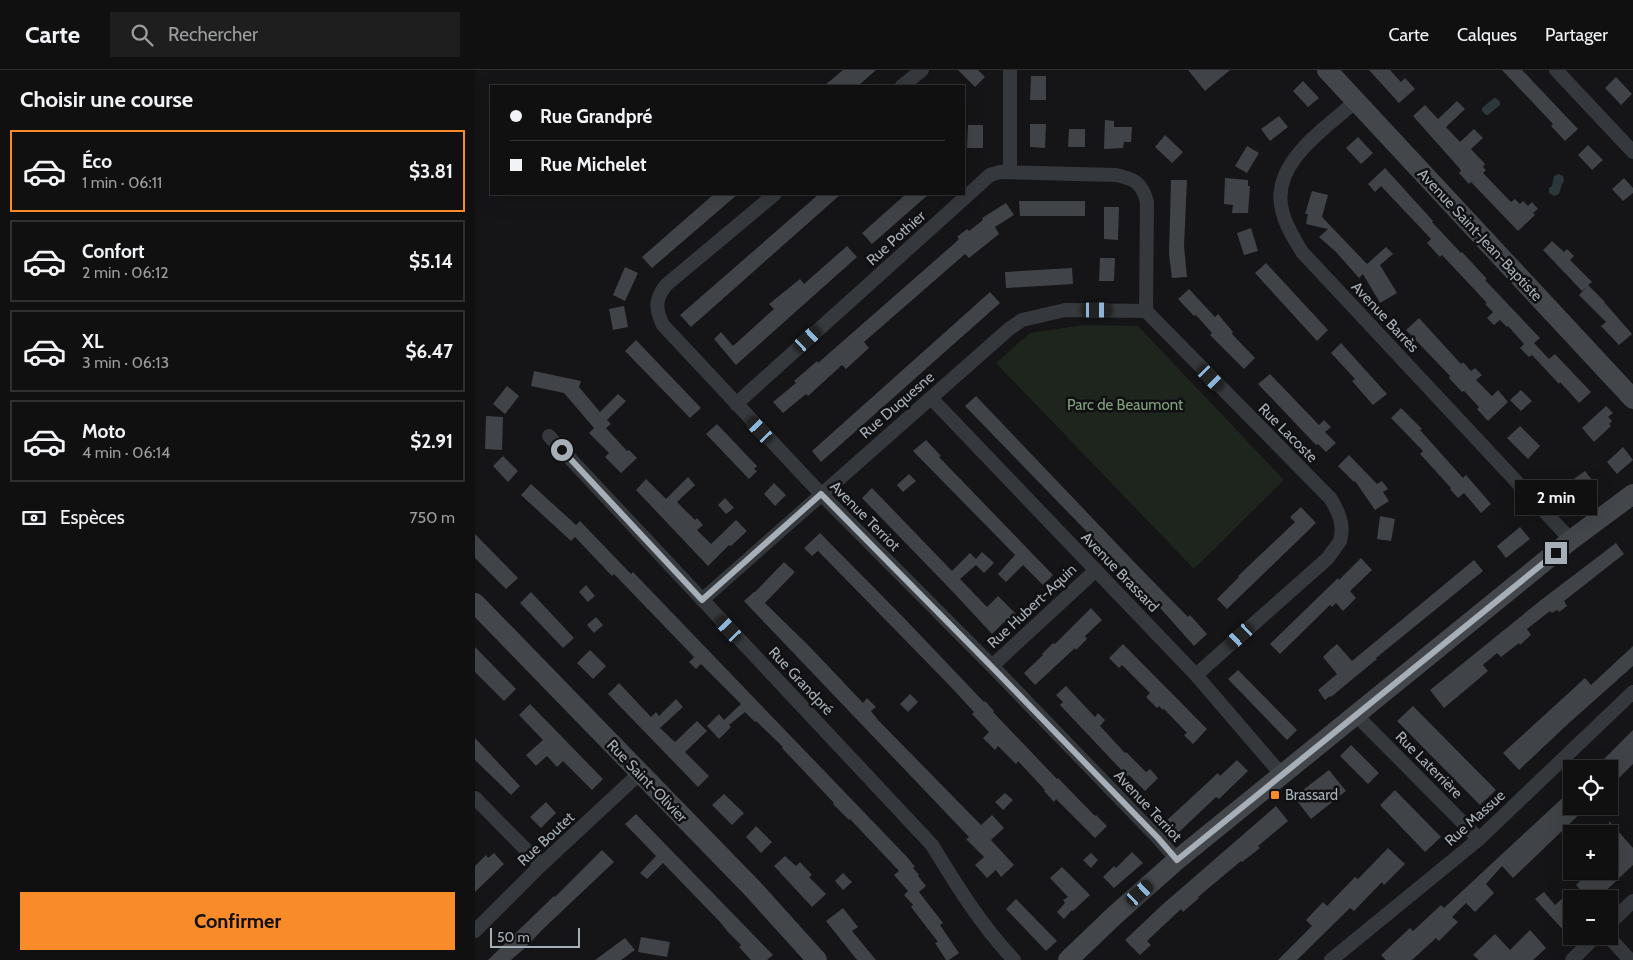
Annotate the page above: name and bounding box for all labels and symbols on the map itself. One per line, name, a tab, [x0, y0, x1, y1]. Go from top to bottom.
street label: Avenue Saint-Jean-Baptiste	[1414, 165, 1546, 305]
street label: Rue Pothier	[863, 207, 929, 269]
street label: Avenue Barrès	[1348, 278, 1422, 356]
car	[1082, 303, 1112, 318]
car	[791, 323, 824, 355]
car	[1195, 362, 1226, 394]
street label: Rue Duquesne	[856, 368, 938, 442]
park label: Parc de Beaumont	[1067, 396, 1183, 414]
street label: Rue Lacoste	[1255, 400, 1322, 467]
car	[744, 414, 775, 446]
route start	[551, 439, 573, 461]
street label: Avenue Terriot	[826, 477, 904, 555]
callout: 2 min	[1515, 480, 1597, 516]
street label: Avenue Brassard	[1077, 528, 1163, 616]
route end	[1545, 542, 1567, 564]
street label: Rue Hubert-Aquin	[984, 560, 1080, 652]
car	[713, 613, 744, 645]
car	[1223, 620, 1256, 652]
street label: Rue Grandpré	[765, 643, 837, 719]
street label: Rue Laterrière	[1392, 728, 1467, 803]
street label: Rue Saint-Olivier	[603, 736, 691, 826]
street label: Avenue Terriot	[1110, 766, 1186, 846]
place label: Brassard	[1285, 786, 1338, 804]
street label: Rue Massue	[1441, 786, 1509, 850]
marker: Brassard	[1269, 789, 1281, 801]
street label: Rue Boutet	[514, 808, 578, 870]
car	[1123, 877, 1156, 909]
scale bar	[490, 925, 580, 948]

